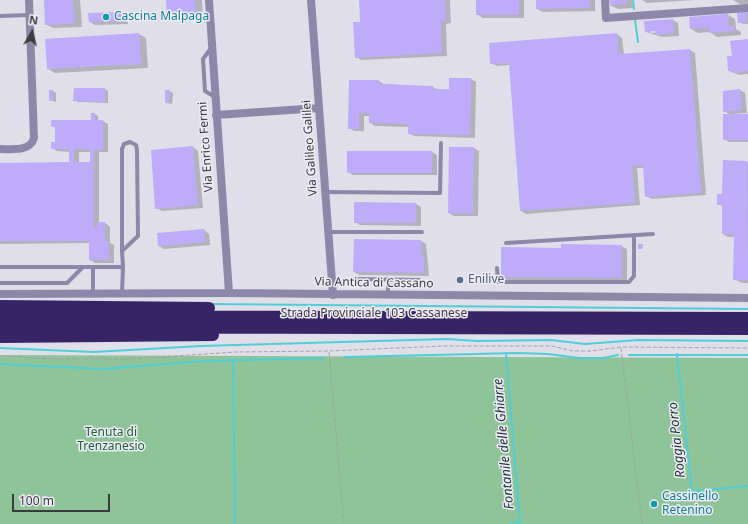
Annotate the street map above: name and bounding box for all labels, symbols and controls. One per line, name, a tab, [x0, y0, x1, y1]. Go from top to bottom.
place label: Cascina Malpaga	[114, 10, 209, 24]
north arrow	[12, 12, 52, 52]
text: N	[28, 12, 39, 28]
marker: Cascina Malpaga	[101, 12, 111, 22]
street label: Via Galileo Galilei	[299, 99, 321, 197]
street label: Via Enrico Fermi	[196, 101, 216, 193]
place label: Enilive	[468, 273, 504, 287]
street label: Via Antica di Cassano	[314, 275, 434, 291]
marker: Enilive	[455, 275, 465, 285]
street label: Strada Provinciale 103 Cassanese	[281, 307, 467, 321]
water label: Fontanile delle Ghiarre	[491, 378, 517, 510]
water label: Roggia Porro	[665, 401, 689, 479]
park label: Tenuta di Trenzanesio	[77, 426, 145, 454]
scale bar	[14, 486, 112, 512]
place label: Cassinello Retenino	[662, 490, 719, 518]
text: 100 m	[19, 492, 54, 509]
marker: Cassinello Retenino	[649, 499, 659, 509]

